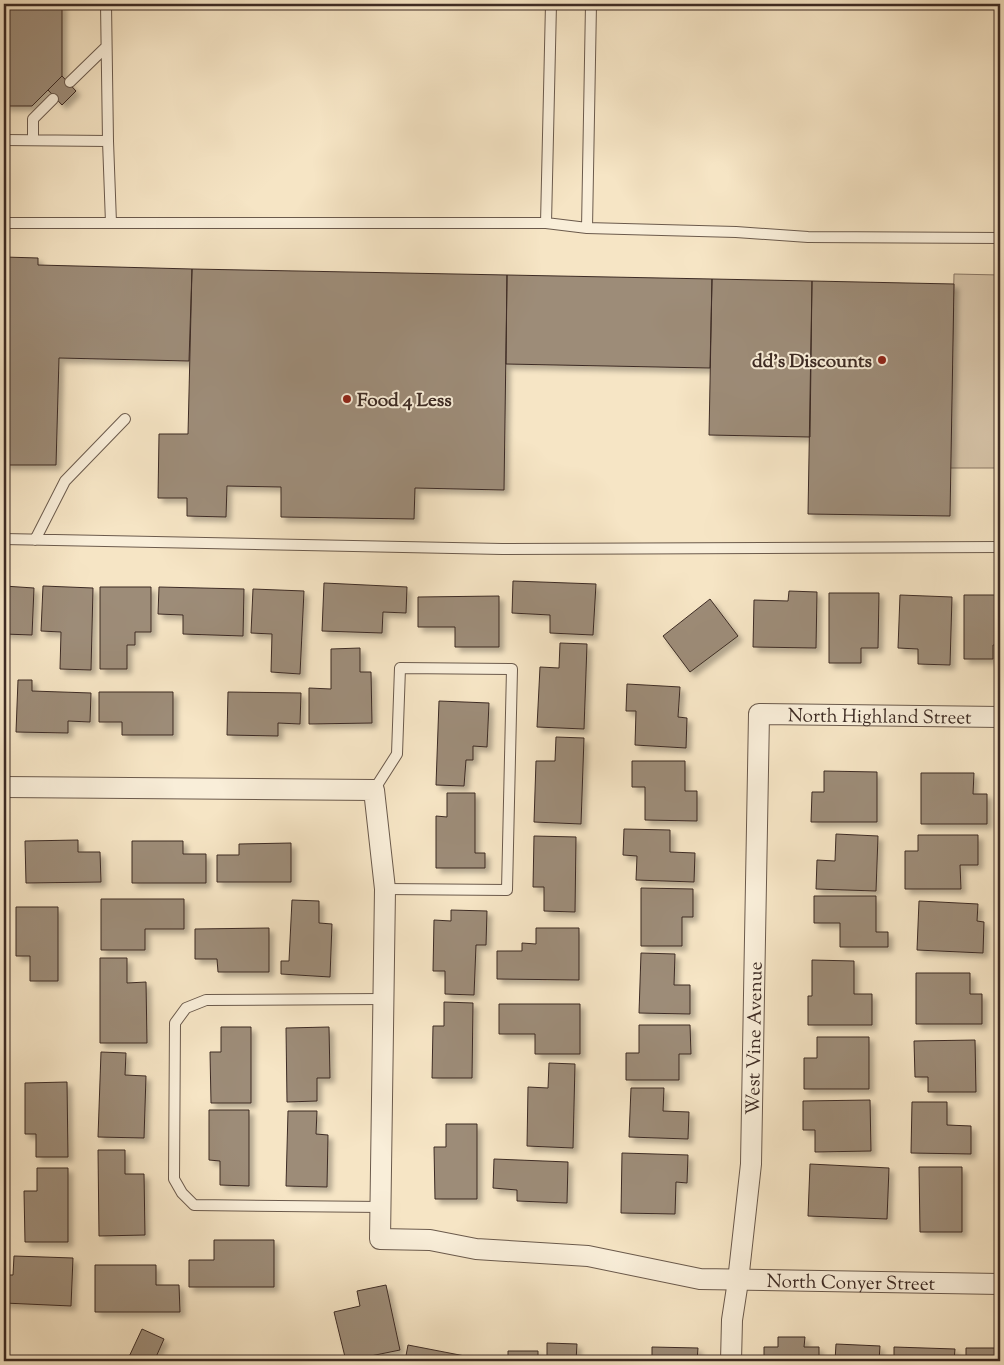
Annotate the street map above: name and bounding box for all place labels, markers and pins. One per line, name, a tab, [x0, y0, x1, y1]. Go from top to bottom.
place label: dd's Discounts	[752, 349, 873, 376]
marker: dd's Discounts	[876, 354, 888, 366]
place label: Food 4 Less	[357, 388, 452, 415]
marker: Food 4 Less	[341, 393, 353, 405]

